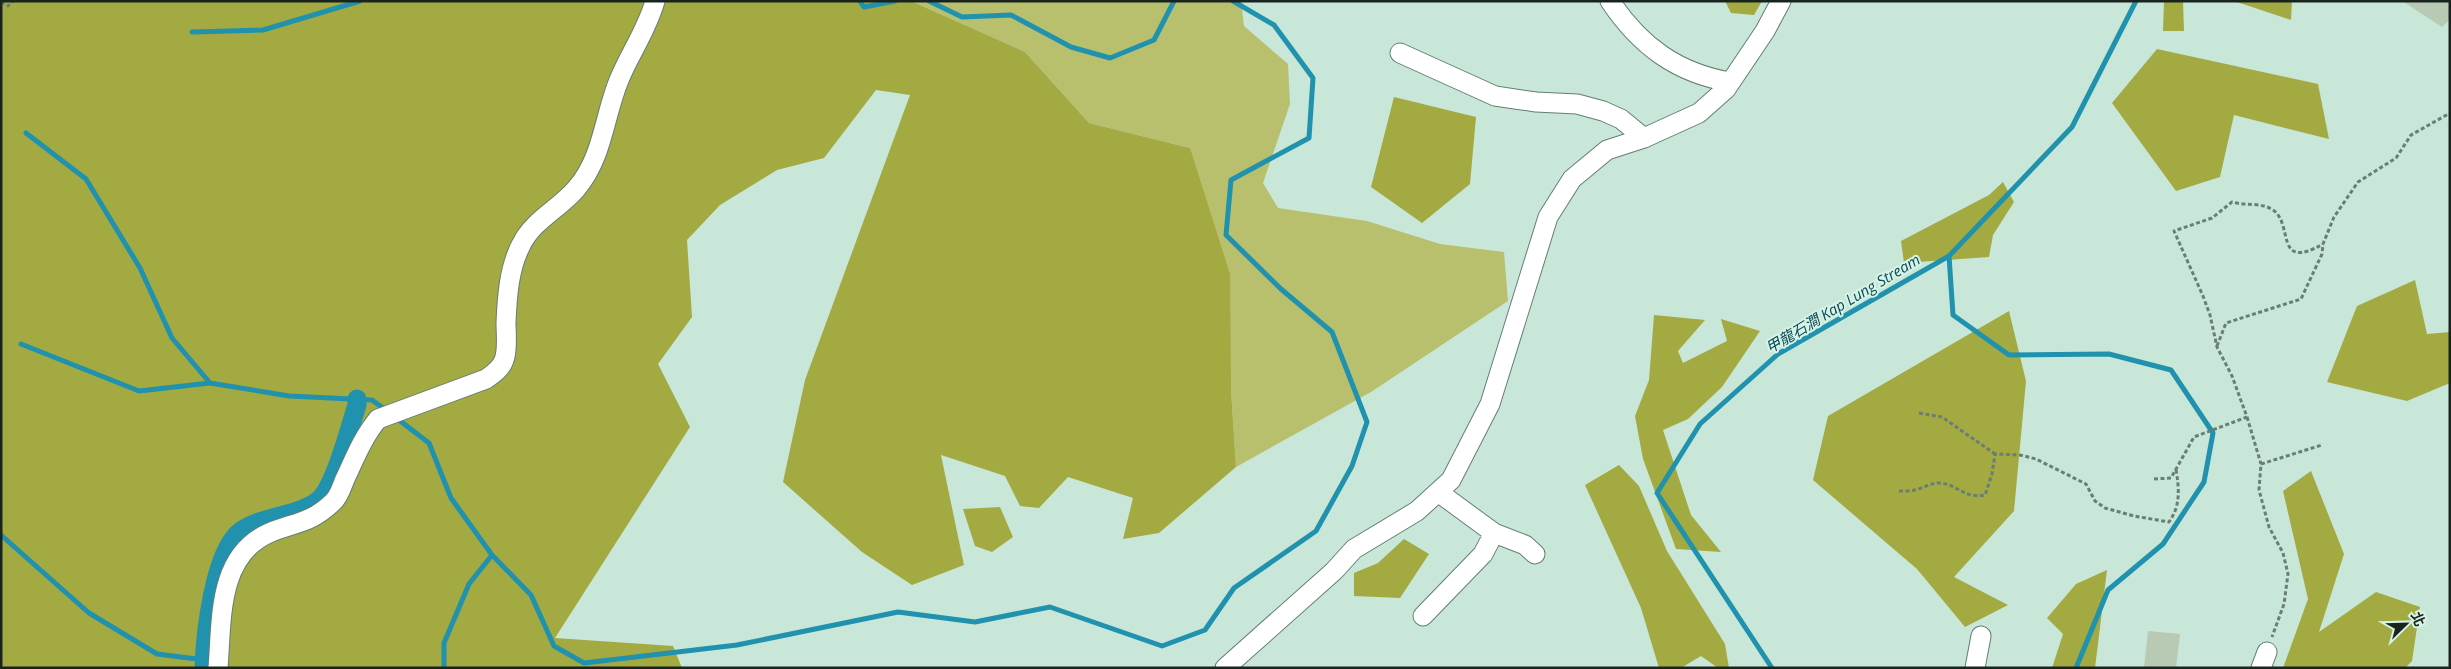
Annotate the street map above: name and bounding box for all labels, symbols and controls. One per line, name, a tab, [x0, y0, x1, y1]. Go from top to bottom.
water label: 甲龍石澗 Kap Lung Stream	[1761, 249, 1923, 357]
north arrow	[2381, 599, 2431, 649]
text: 北	[2407, 609, 2430, 629]

